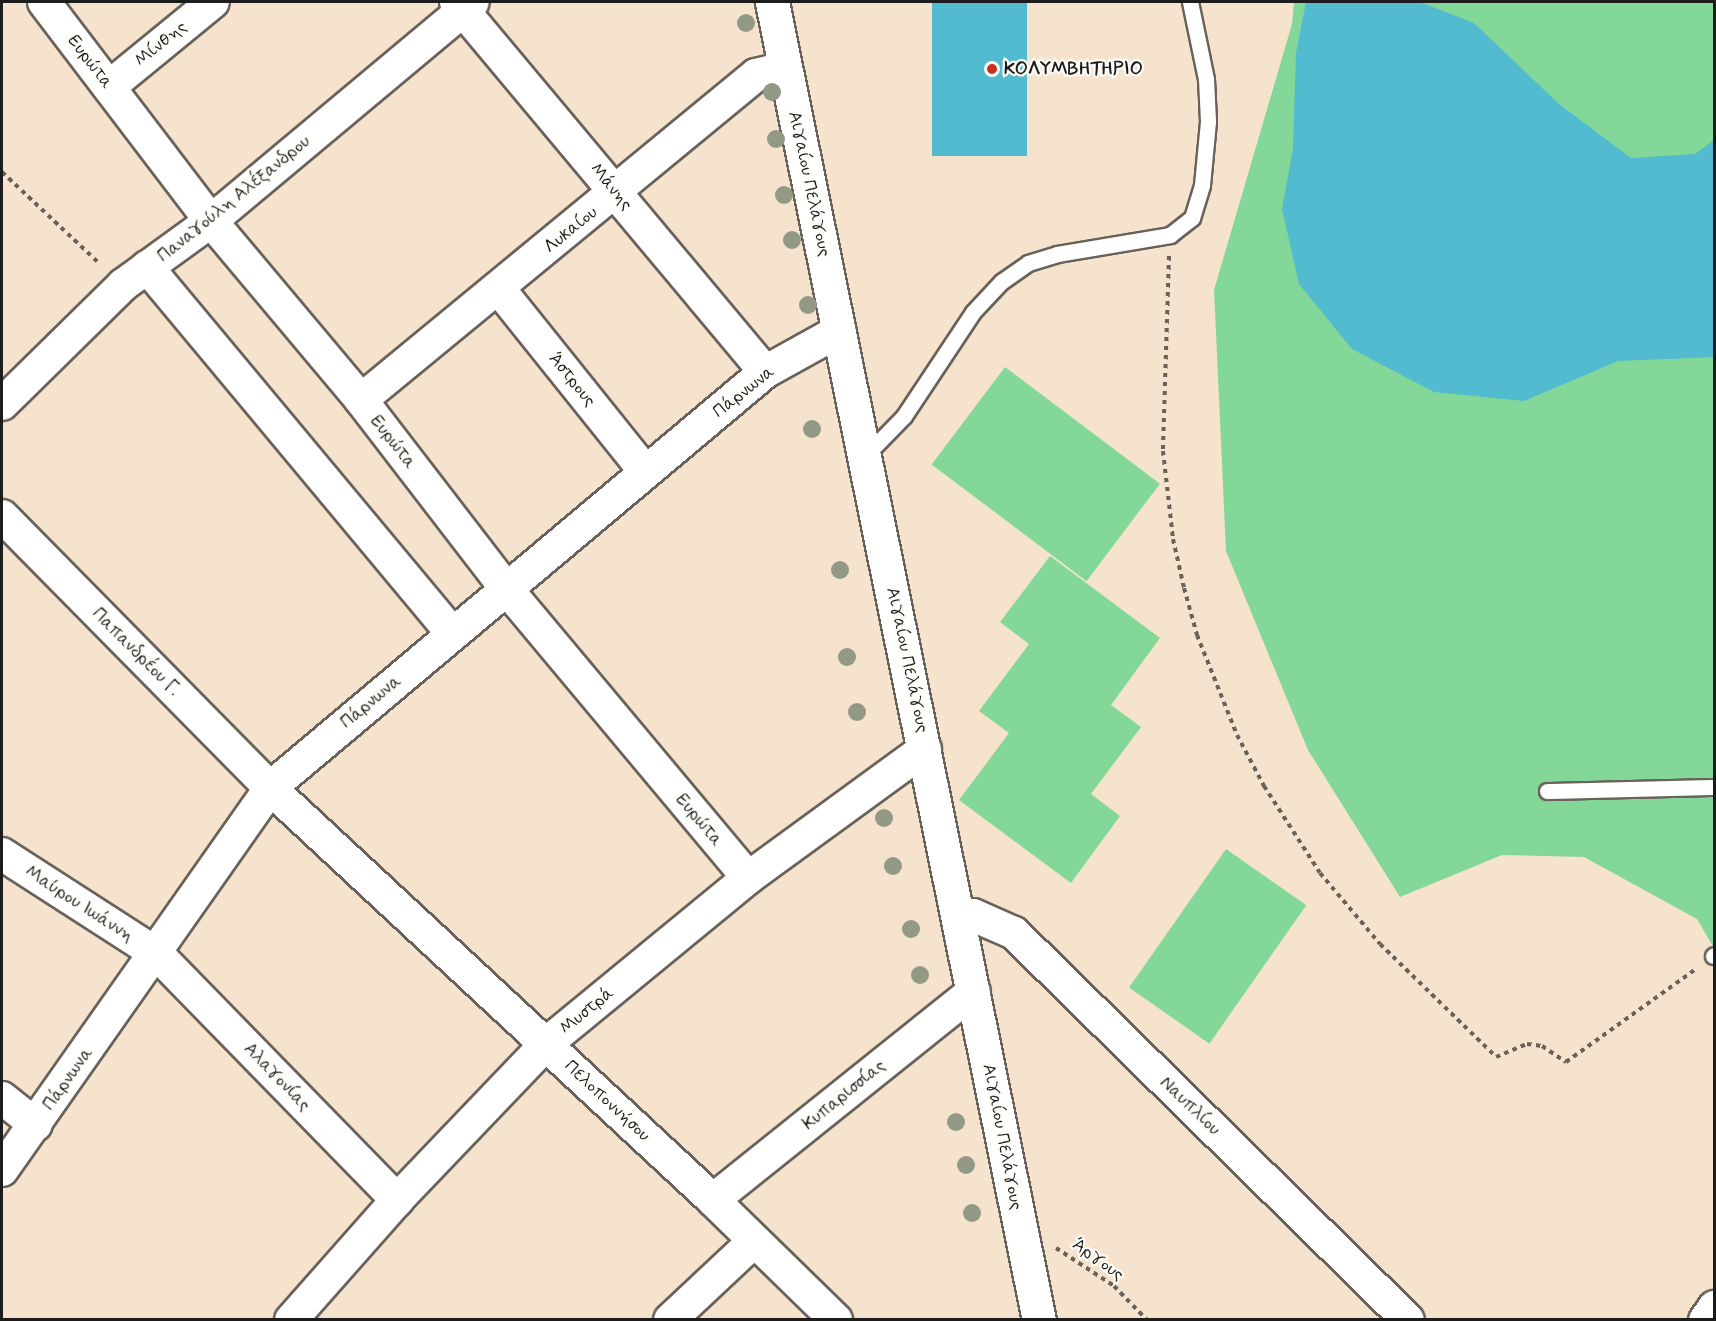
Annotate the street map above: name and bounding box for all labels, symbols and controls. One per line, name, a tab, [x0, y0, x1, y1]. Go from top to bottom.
street label: Μίνθης	[131, 16, 191, 72]
street label: Ευρώτα	[63, 31, 117, 93]
place label: ΚΟΛΥΜΒΗΤΗΡΙΟ	[1004, 58, 1143, 80]
marker: ΚΟΛΥΜΒΗΤΗΡΙΟ	[985, 62, 999, 76]
street label: Αιγαίου Πελάγους	[783, 109, 835, 259]
street label: Παναγούλη Αλέξανδρου	[153, 131, 315, 267]
street label: Μάνης	[585, 159, 637, 215]
street label: Λυκαίου	[540, 202, 602, 258]
street label: Άστρους	[544, 349, 600, 411]
street label: Πάρνωνα	[709, 361, 779, 423]
street label: Ευρώτα	[365, 411, 421, 473]
street label: Αιγαίου Πελάγους	[881, 585, 933, 735]
street label: Παπανδρέου Γ.	[87, 603, 185, 701]
street label: Πάρνωνα	[336, 670, 406, 734]
street label: Ευρώτα	[671, 789, 727, 851]
street label: Μαύρου Ιωάννη	[21, 861, 137, 947]
street label: Μυστρά	[556, 983, 618, 1039]
street label: Αλαγονίας	[239, 1038, 315, 1116]
street label: Πάρνωνα	[38, 1043, 98, 1115]
street label: Κυπαρισσίας	[798, 1055, 890, 1135]
street label: Πελοποννήσου	[560, 1056, 654, 1146]
street label: Αιγαίου Πελάγους	[977, 1062, 1027, 1212]
street label: Ναυπλίου	[1155, 1072, 1225, 1140]
street label: Άργους	[1068, 1234, 1128, 1286]

